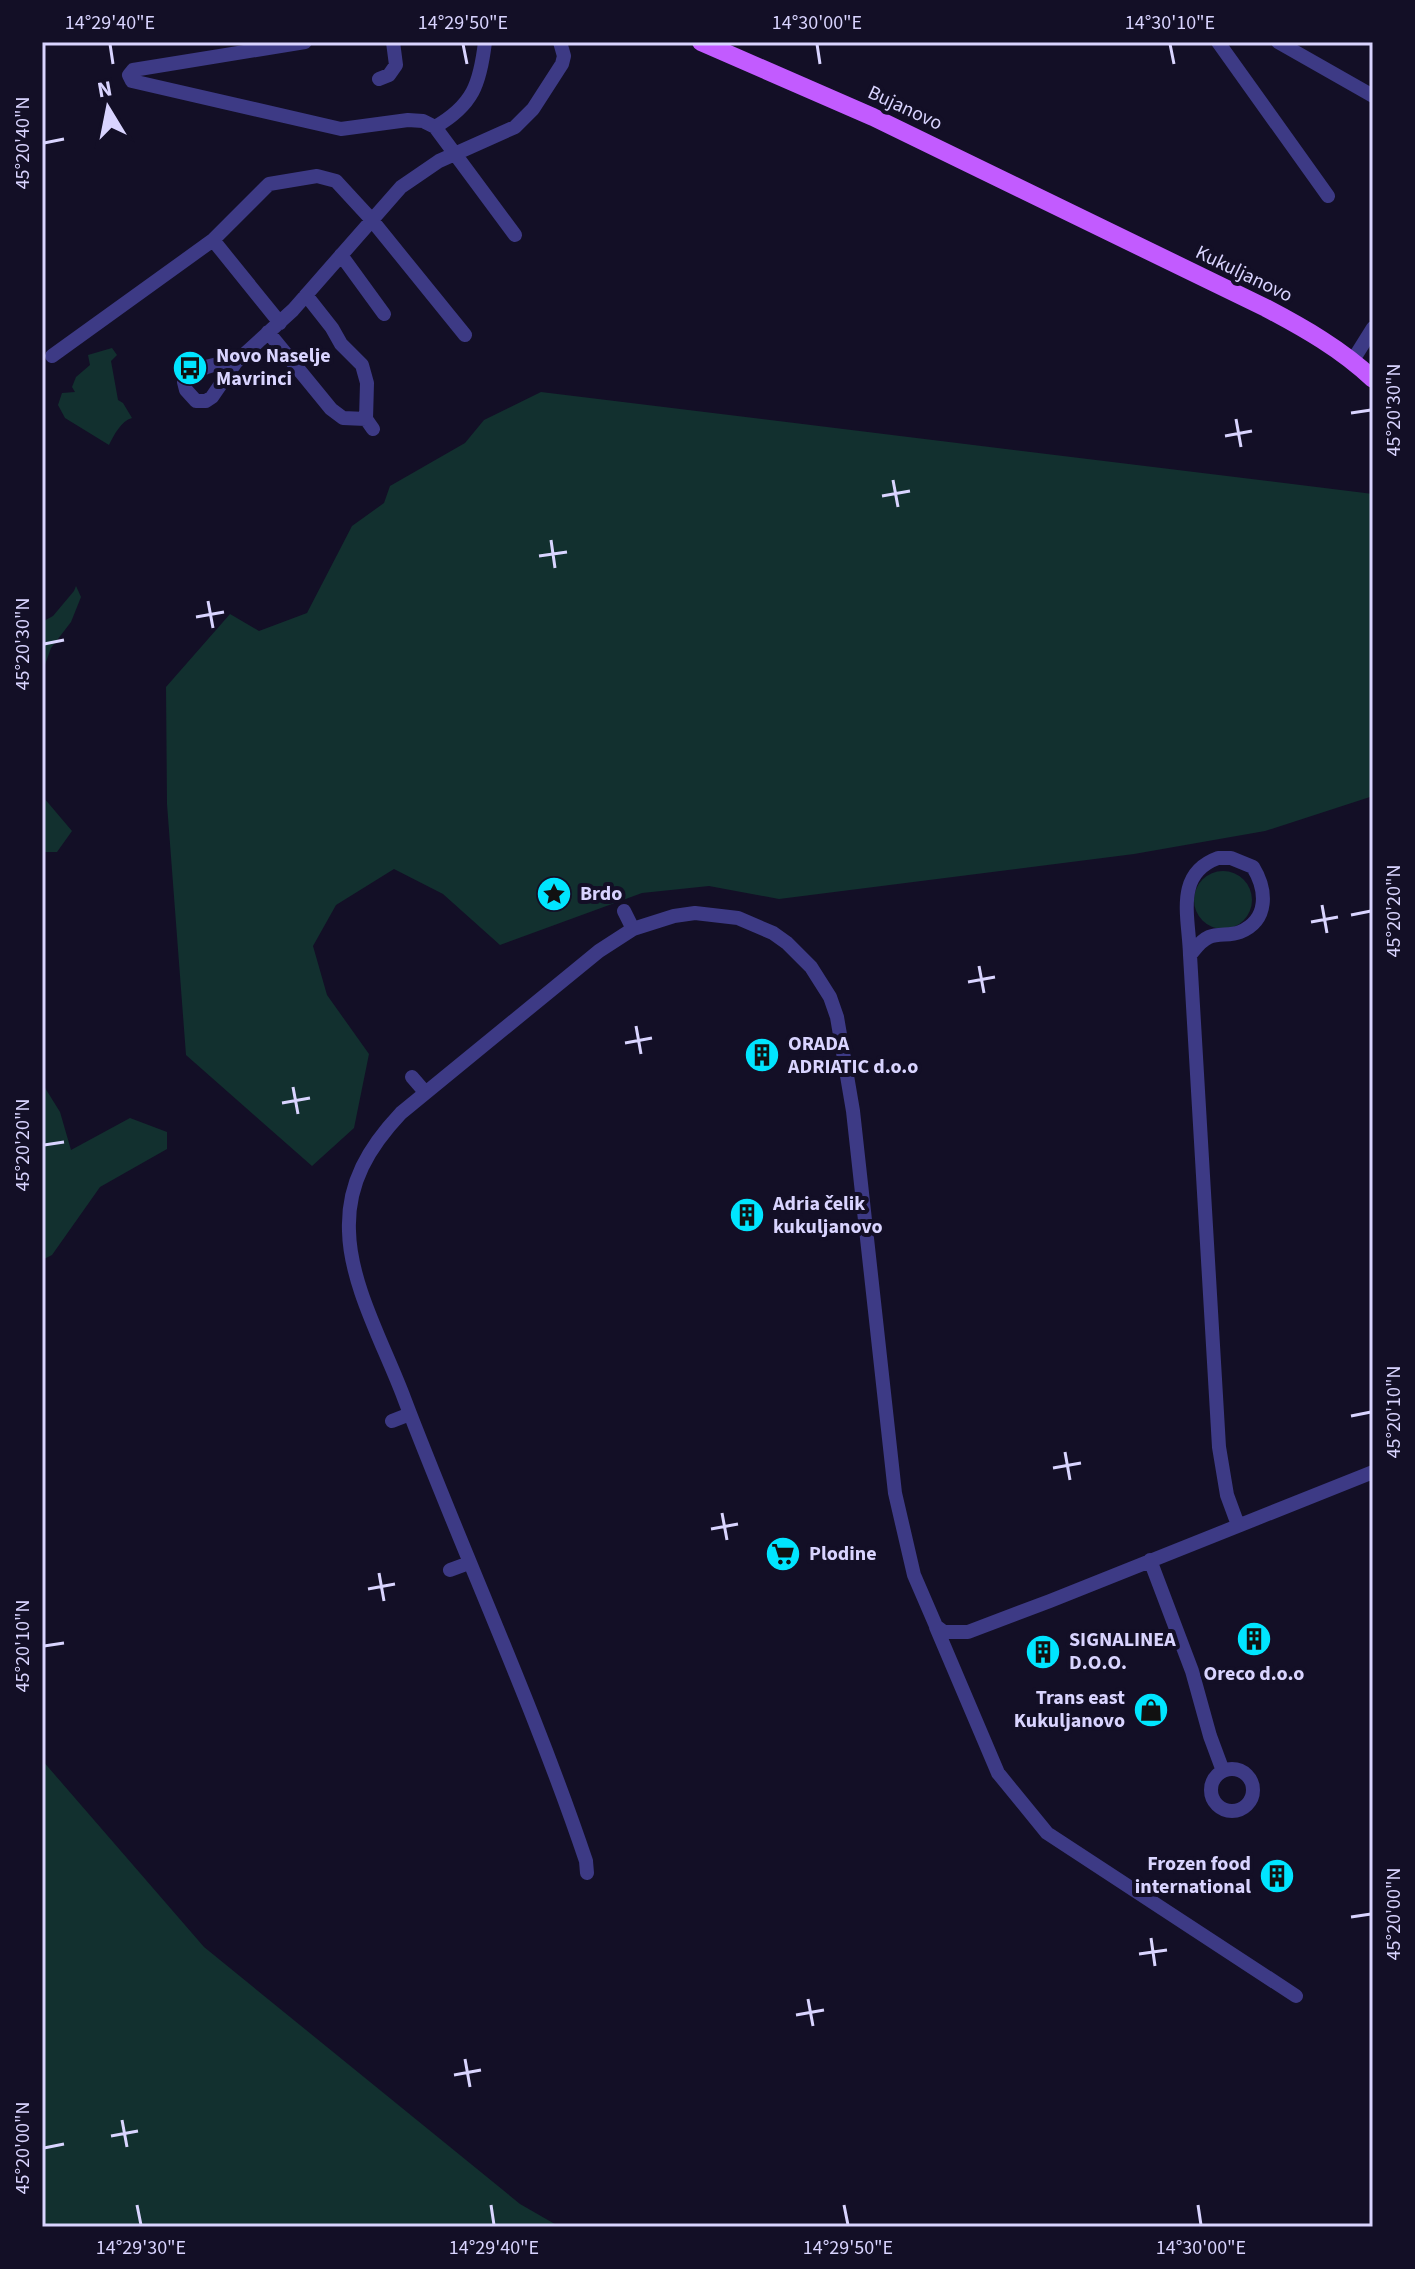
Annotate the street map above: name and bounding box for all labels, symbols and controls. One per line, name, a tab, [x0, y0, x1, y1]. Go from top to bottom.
text: 14°29'40"E	[65, 9, 155, 37]
text: 14°29'50"E	[418, 9, 508, 37]
text: 14°30'00"E	[772, 9, 862, 37]
text: 14°30'10"E	[1125, 9, 1215, 37]
north arrow	[68, 68, 148, 148]
text: N	[95, 72, 115, 106]
street label: Bujanovo	[863, 79, 947, 137]
text: 45°20'40"N	[9, 97, 37, 189]
street label: Kukuljanovo	[1191, 238, 1297, 310]
place label: Novo Naselje Mavrinci	[216, 342, 331, 393]
bus stop icon: Novo Naselje Mavrinci	[171, 349, 209, 387]
text: 45°20'30"N	[1380, 364, 1408, 456]
text: 45°20'30"N	[9, 598, 37, 690]
text: 45°20'20"N	[1380, 865, 1408, 957]
place icon: Brdo	[535, 875, 573, 913]
place label: Brdo	[580, 880, 622, 908]
place label: ORADA ADRIATIC d.o.o	[787, 1030, 918, 1081]
building icon: ORADA ADRIATIC d.o.o	[743, 1036, 781, 1074]
text: 45°20'20"N	[9, 1099, 37, 1191]
place label: Adria čelik kukuljanovo	[772, 1190, 883, 1241]
building icon: Adria čelik kukuljanovo	[728, 1196, 766, 1234]
text: 45°20'10"N	[1380, 1366, 1408, 1458]
supermarket icon: Plodine	[764, 1535, 802, 1573]
place label: Plodine	[809, 1540, 877, 1568]
text: 45°20'10"N	[9, 1600, 37, 1692]
building icon: Oreco d.o.o	[1235, 1620, 1273, 1658]
place label: SIGNALINEA D.O.O.	[1069, 1626, 1176, 1677]
building icon: SIGNALINEA D.O.O.	[1024, 1633, 1062, 1671]
place label: Oreco d.o.o	[1204, 1660, 1304, 1688]
place label: Trans east Kukuljanovo	[1014, 1684, 1125, 1735]
shop icon: Trans east Kukuljanovo	[1132, 1691, 1170, 1729]
place label: Frozen food international	[1135, 1850, 1251, 1901]
building icon: Frozen food international	[1258, 1857, 1296, 1895]
text: 45°20'00"N	[1380, 1868, 1408, 1960]
text: 45°20'00"N	[9, 2102, 37, 2194]
text: 14°29'30"E	[96, 2234, 186, 2262]
text: 14°29'40"E	[449, 2234, 539, 2262]
text: 14°29'50"E	[803, 2234, 893, 2262]
text: 14°30'00"E	[1156, 2234, 1246, 2262]

